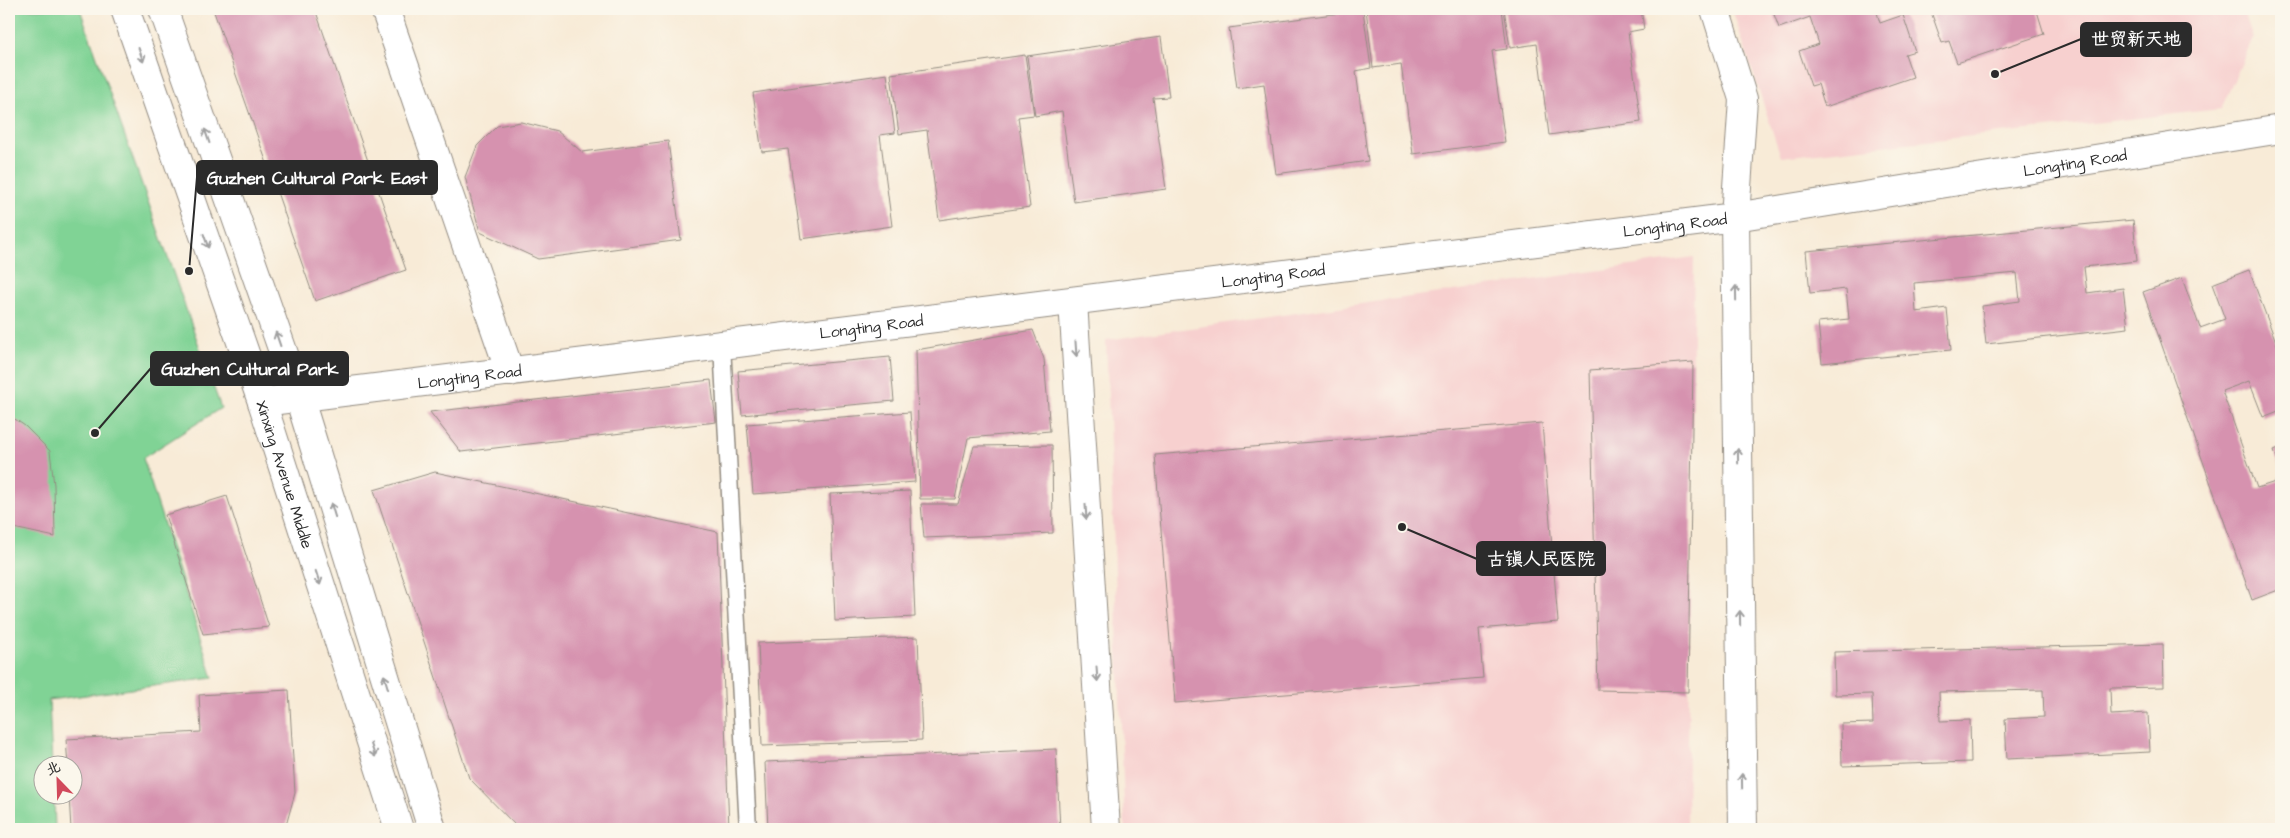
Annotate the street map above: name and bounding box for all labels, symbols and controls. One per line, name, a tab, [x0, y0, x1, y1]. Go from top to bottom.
callout: 世贸新天地	[2081, 23, 2191, 56]
text: 世贸新天地	[2091, 27, 2181, 52]
one-way arrow	[137, 47, 146, 62]
one-way arrow	[202, 128, 212, 144]
street label: Longting Road	[2022, 144, 2129, 182]
callout: Guzhen Cultural Park East	[197, 161, 437, 194]
text: Guzhen Cultural Park East	[207, 166, 428, 191]
street label: Longting Road	[1622, 208, 1728, 243]
one-way arrow	[202, 233, 211, 249]
street label: Longting Road	[1220, 259, 1327, 294]
one-way arrow	[1731, 285, 1741, 302]
street label: Longting Road	[818, 310, 925, 345]
one-way arrow	[273, 332, 282, 347]
one-way arrow	[1072, 341, 1081, 357]
callout: Guzhen Cultural Park	[151, 352, 348, 385]
text: Guzhen Cultural Park	[161, 357, 340, 382]
street label: Longting Road	[416, 360, 523, 395]
street label: Xinxing Avenue Middle	[250, 398, 318, 552]
one-way arrow	[1733, 448, 1743, 464]
one-way arrow	[328, 503, 338, 519]
one-way arrow	[1082, 503, 1091, 519]
callout: 古镇人民医院	[1477, 542, 1605, 575]
text: 古镇人民医院	[1487, 547, 1595, 572]
one-way arrow	[314, 570, 323, 585]
one-way arrow	[1735, 610, 1745, 626]
one-way arrow	[1092, 666, 1101, 682]
one-way arrow	[381, 675, 391, 691]
one-way arrow	[369, 741, 378, 757]
north arrow	[32, 756, 82, 806]
text: 北	[43, 757, 64, 781]
one-way arrow	[1737, 773, 1747, 789]

